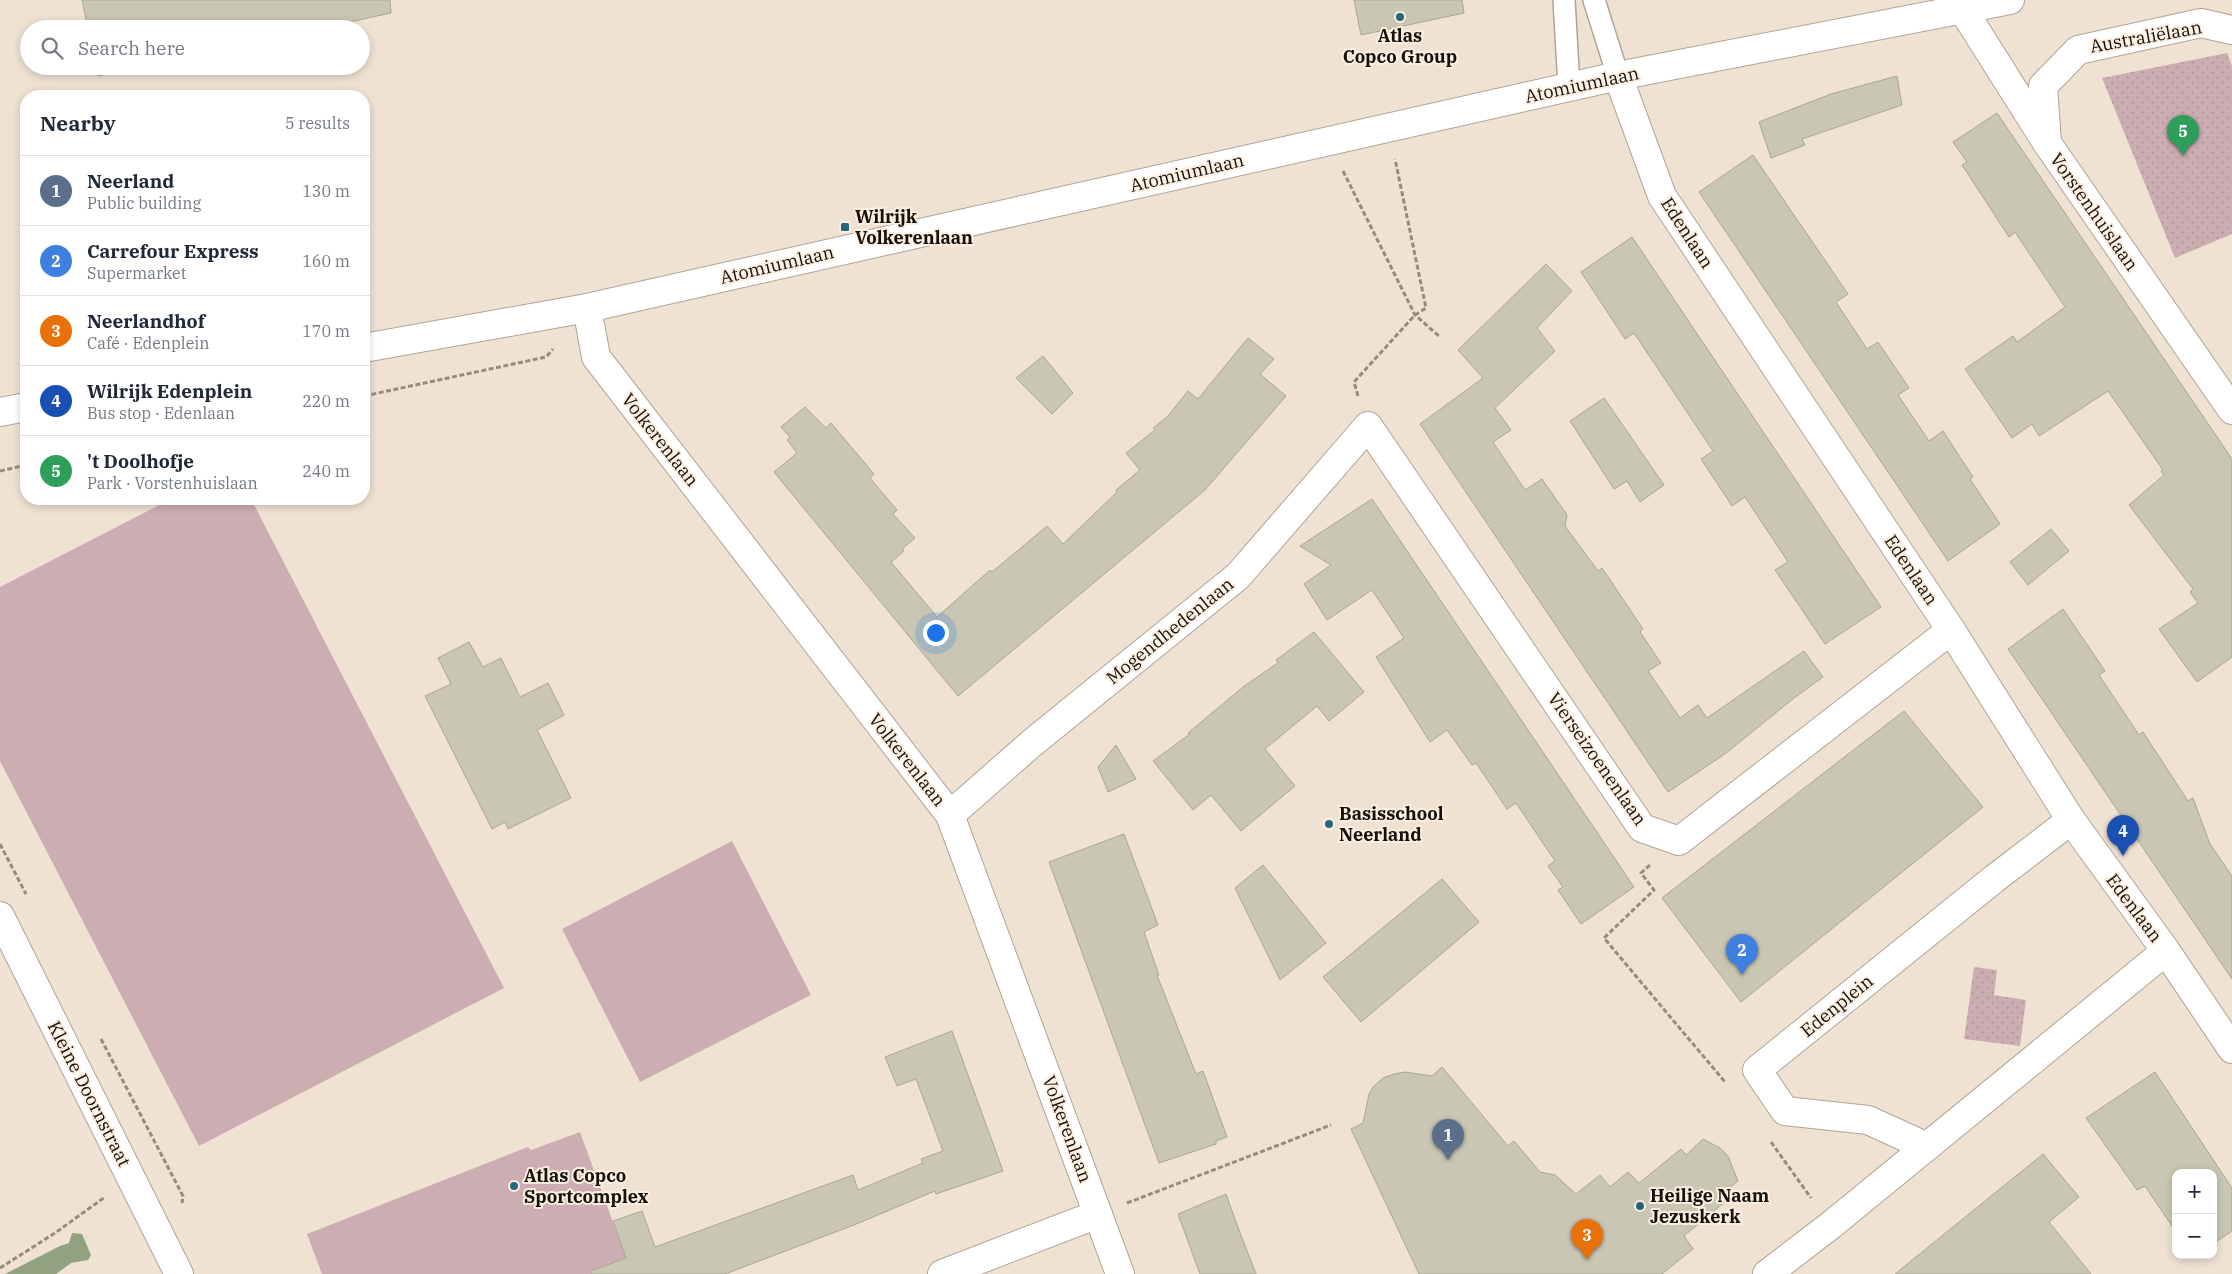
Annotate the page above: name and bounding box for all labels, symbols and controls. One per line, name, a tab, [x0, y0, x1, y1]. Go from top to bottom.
marker: Atlas Copco Group	[1394, 11, 1406, 23]
street label: Australiëlaan	[2088, 15, 2204, 58]
search box	[20, 20, 370, 75]
place label: Atlas Copco Group	[1343, 24, 1457, 68]
icon: search	[38, 34, 66, 62]
text: Search here	[78, 36, 185, 60]
street label: Atomiumlaan	[1523, 61, 1641, 108]
text: Nearby	[40, 109, 116, 137]
text: 5 results	[285, 113, 350, 133]
pin: 5	[2167, 115, 2199, 156]
street label: Atomiumlaan	[1128, 148, 1246, 197]
street label: Vorstenhuislaan	[2045, 148, 2144, 275]
text: Neerland	[87, 169, 174, 193]
text: 1	[51, 181, 61, 201]
text: 130 m	[302, 181, 350, 201]
text: Public building	[87, 193, 201, 213]
street label: Edenlaan	[1656, 193, 1719, 273]
place label: Wilrijk Volkerenlaan	[855, 205, 973, 249]
marker: Wilrijk Volkerenlaan	[839, 221, 851, 233]
text: Carrefour Express	[87, 239, 259, 263]
street label: Atomiumlaan	[718, 240, 836, 289]
text: 2	[51, 251, 61, 271]
text: 160 m	[302, 251, 350, 271]
text: Supermarket	[87, 263, 186, 283]
text: Neerlandhof	[87, 309, 205, 333]
text: 3	[51, 321, 61, 341]
text: 170 m	[302, 321, 350, 341]
text: Café · Edenplein	[87, 333, 210, 353]
text: Wilrijk Edenplein	[87, 379, 252, 403]
street label: Volkerenlaan	[617, 388, 704, 491]
text: 4	[51, 391, 61, 411]
text: 220 m	[302, 391, 350, 411]
text: Bus stop · Edenlaan	[87, 403, 235, 423]
text: 't Doolhofje	[87, 449, 194, 473]
text: 5	[51, 461, 61, 481]
text: 240 m	[302, 461, 350, 481]
text: Park · Vorstenhuislaan	[87, 473, 258, 493]
street label: Edenlaan	[1880, 530, 1943, 609]
street label: Mogendhedenlaan	[1101, 572, 1238, 689]
your location	[923, 620, 949, 646]
street label: Vierseizoenenlaan	[1543, 688, 1652, 830]
street label: Volkerenlaan	[864, 708, 951, 811]
place label: Basisschool Neerland	[1339, 802, 1444, 846]
pin: 4	[2107, 815, 2139, 856]
marker: Basisschool Neerland	[1323, 818, 1335, 830]
street label: Edenlaan	[2101, 869, 2168, 947]
pin: 2	[1726, 934, 1758, 975]
street label: Edenplein	[1796, 969, 1878, 1042]
street label: Kleine Doornstraat	[43, 1017, 136, 1170]
street label: Volkerenlaan	[1037, 1072, 1097, 1185]
pin: 1	[1432, 1119, 1464, 1160]
place label: Atlas Copco Sportcomplex	[524, 1164, 649, 1208]
map controls	[2172, 1169, 2217, 1259]
button: +	[2172, 1169, 2217, 1214]
marker: Atlas Copco Sportcomplex	[508, 1180, 520, 1192]
place label: Heilige Naam Jezuskerk	[1650, 1184, 1770, 1228]
marker: Heilige Naam Jezuskerk	[1634, 1200, 1646, 1212]
button: −	[2172, 1214, 2217, 1259]
pin: 3	[1571, 1219, 1603, 1260]

